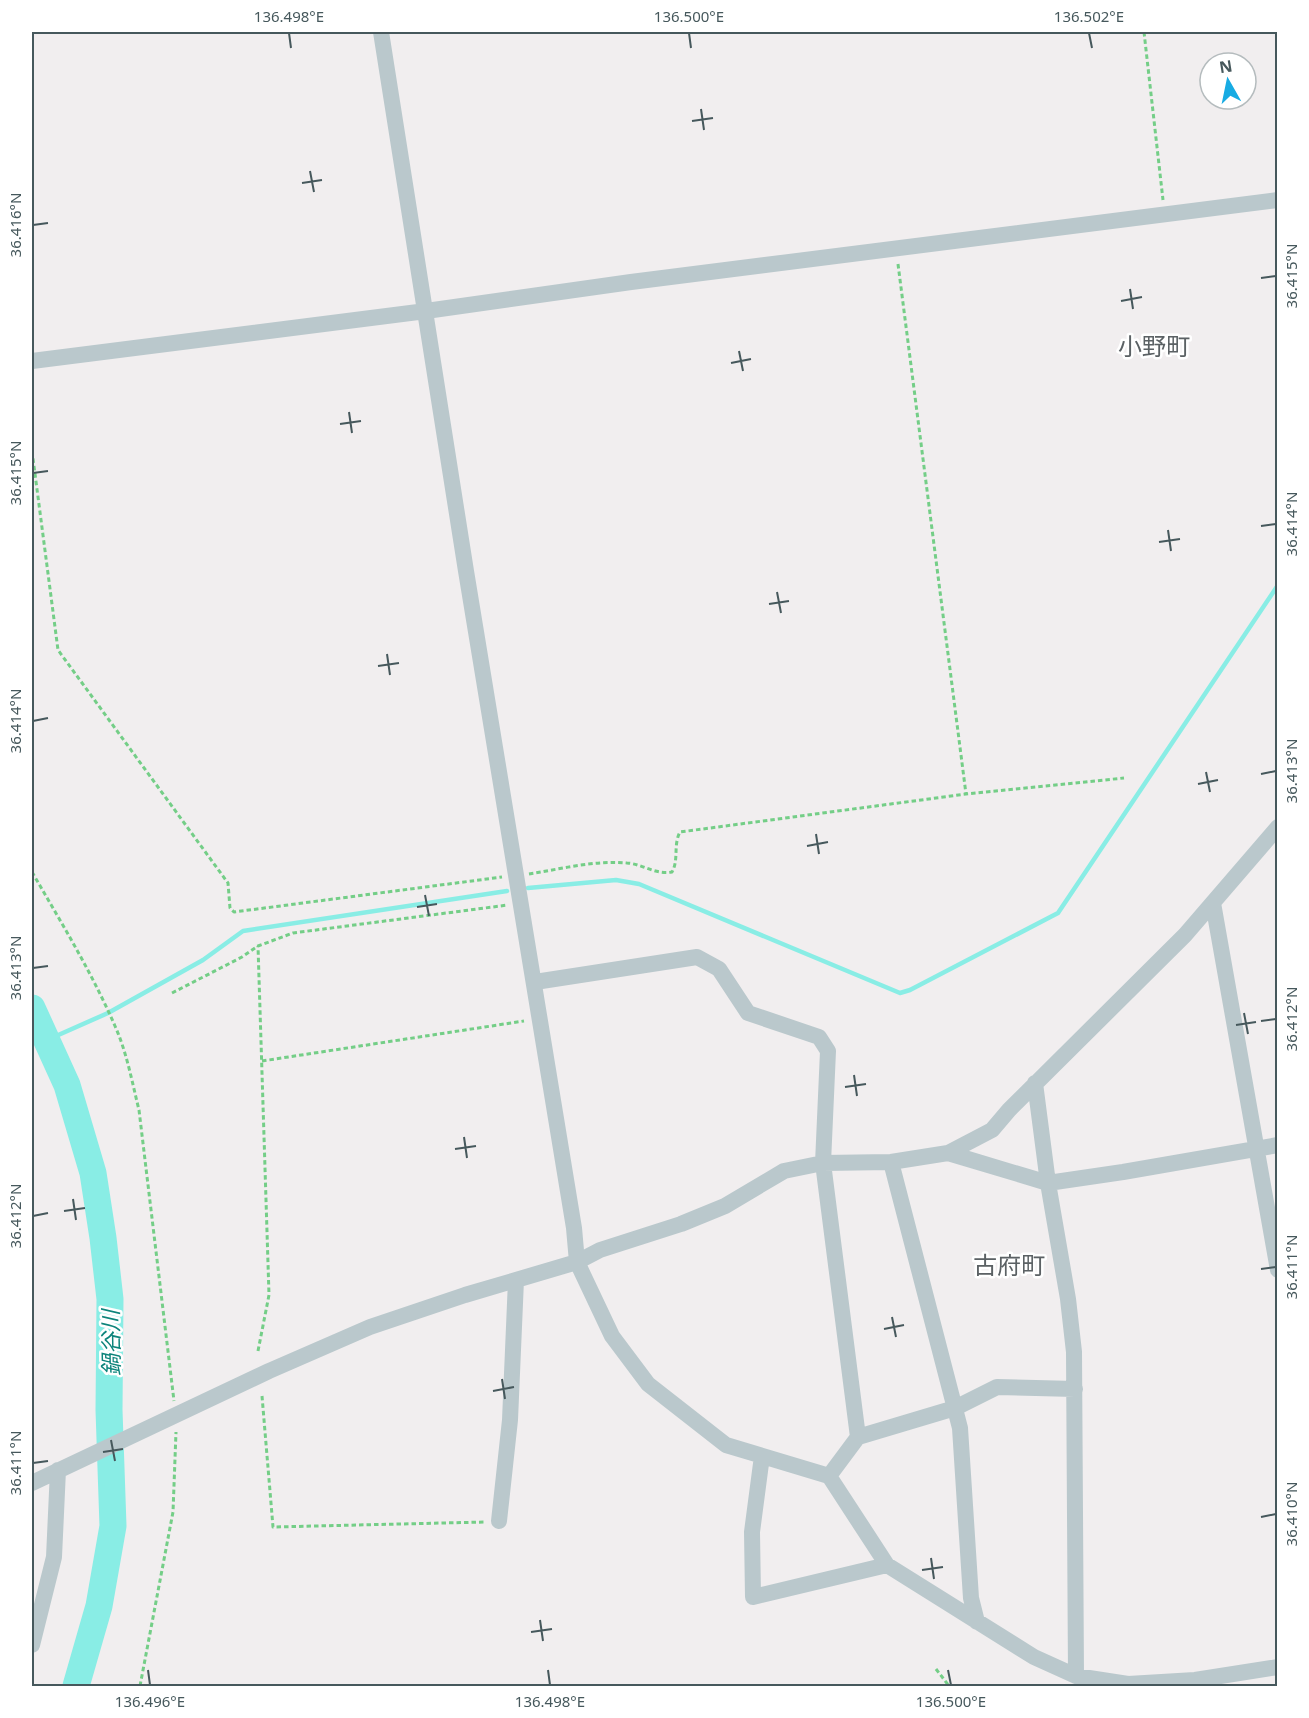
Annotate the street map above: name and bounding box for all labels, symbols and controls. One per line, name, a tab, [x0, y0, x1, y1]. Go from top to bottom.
text: 136.498°E	[254, 6, 324, 26]
text: 136.500°E	[654, 6, 724, 26]
text: 136.502°E	[1054, 6, 1124, 26]
north arrow	[1198, 51, 1258, 111]
text: N	[1218, 54, 1234, 78]
text: 36.416°N	[5, 193, 25, 257]
text: 36.415°N	[1281, 244, 1301, 308]
district label: 小野町	[1118, 329, 1190, 362]
text: 36.415°N	[5, 441, 25, 505]
text: 36.414°N	[1281, 492, 1301, 556]
text: 36.414°N	[5, 689, 25, 753]
text: 36.413°N	[1281, 739, 1301, 803]
text: 36.413°N	[5, 936, 25, 1000]
text: 36.412°N	[1281, 987, 1301, 1051]
text: 36.412°N	[5, 1184, 25, 1248]
text: 36.411°N	[1281, 1235, 1301, 1299]
district label: 古府町	[973, 1248, 1045, 1281]
water label: 鍋谷川	[94, 1308, 126, 1376]
text: 36.411°N	[5, 1431, 25, 1495]
text: 36.410°N	[1281, 1482, 1301, 1546]
text: 136.496°E	[115, 1691, 185, 1711]
text: 136.498°E	[515, 1691, 585, 1711]
text: 136.500°E	[916, 1691, 986, 1711]

